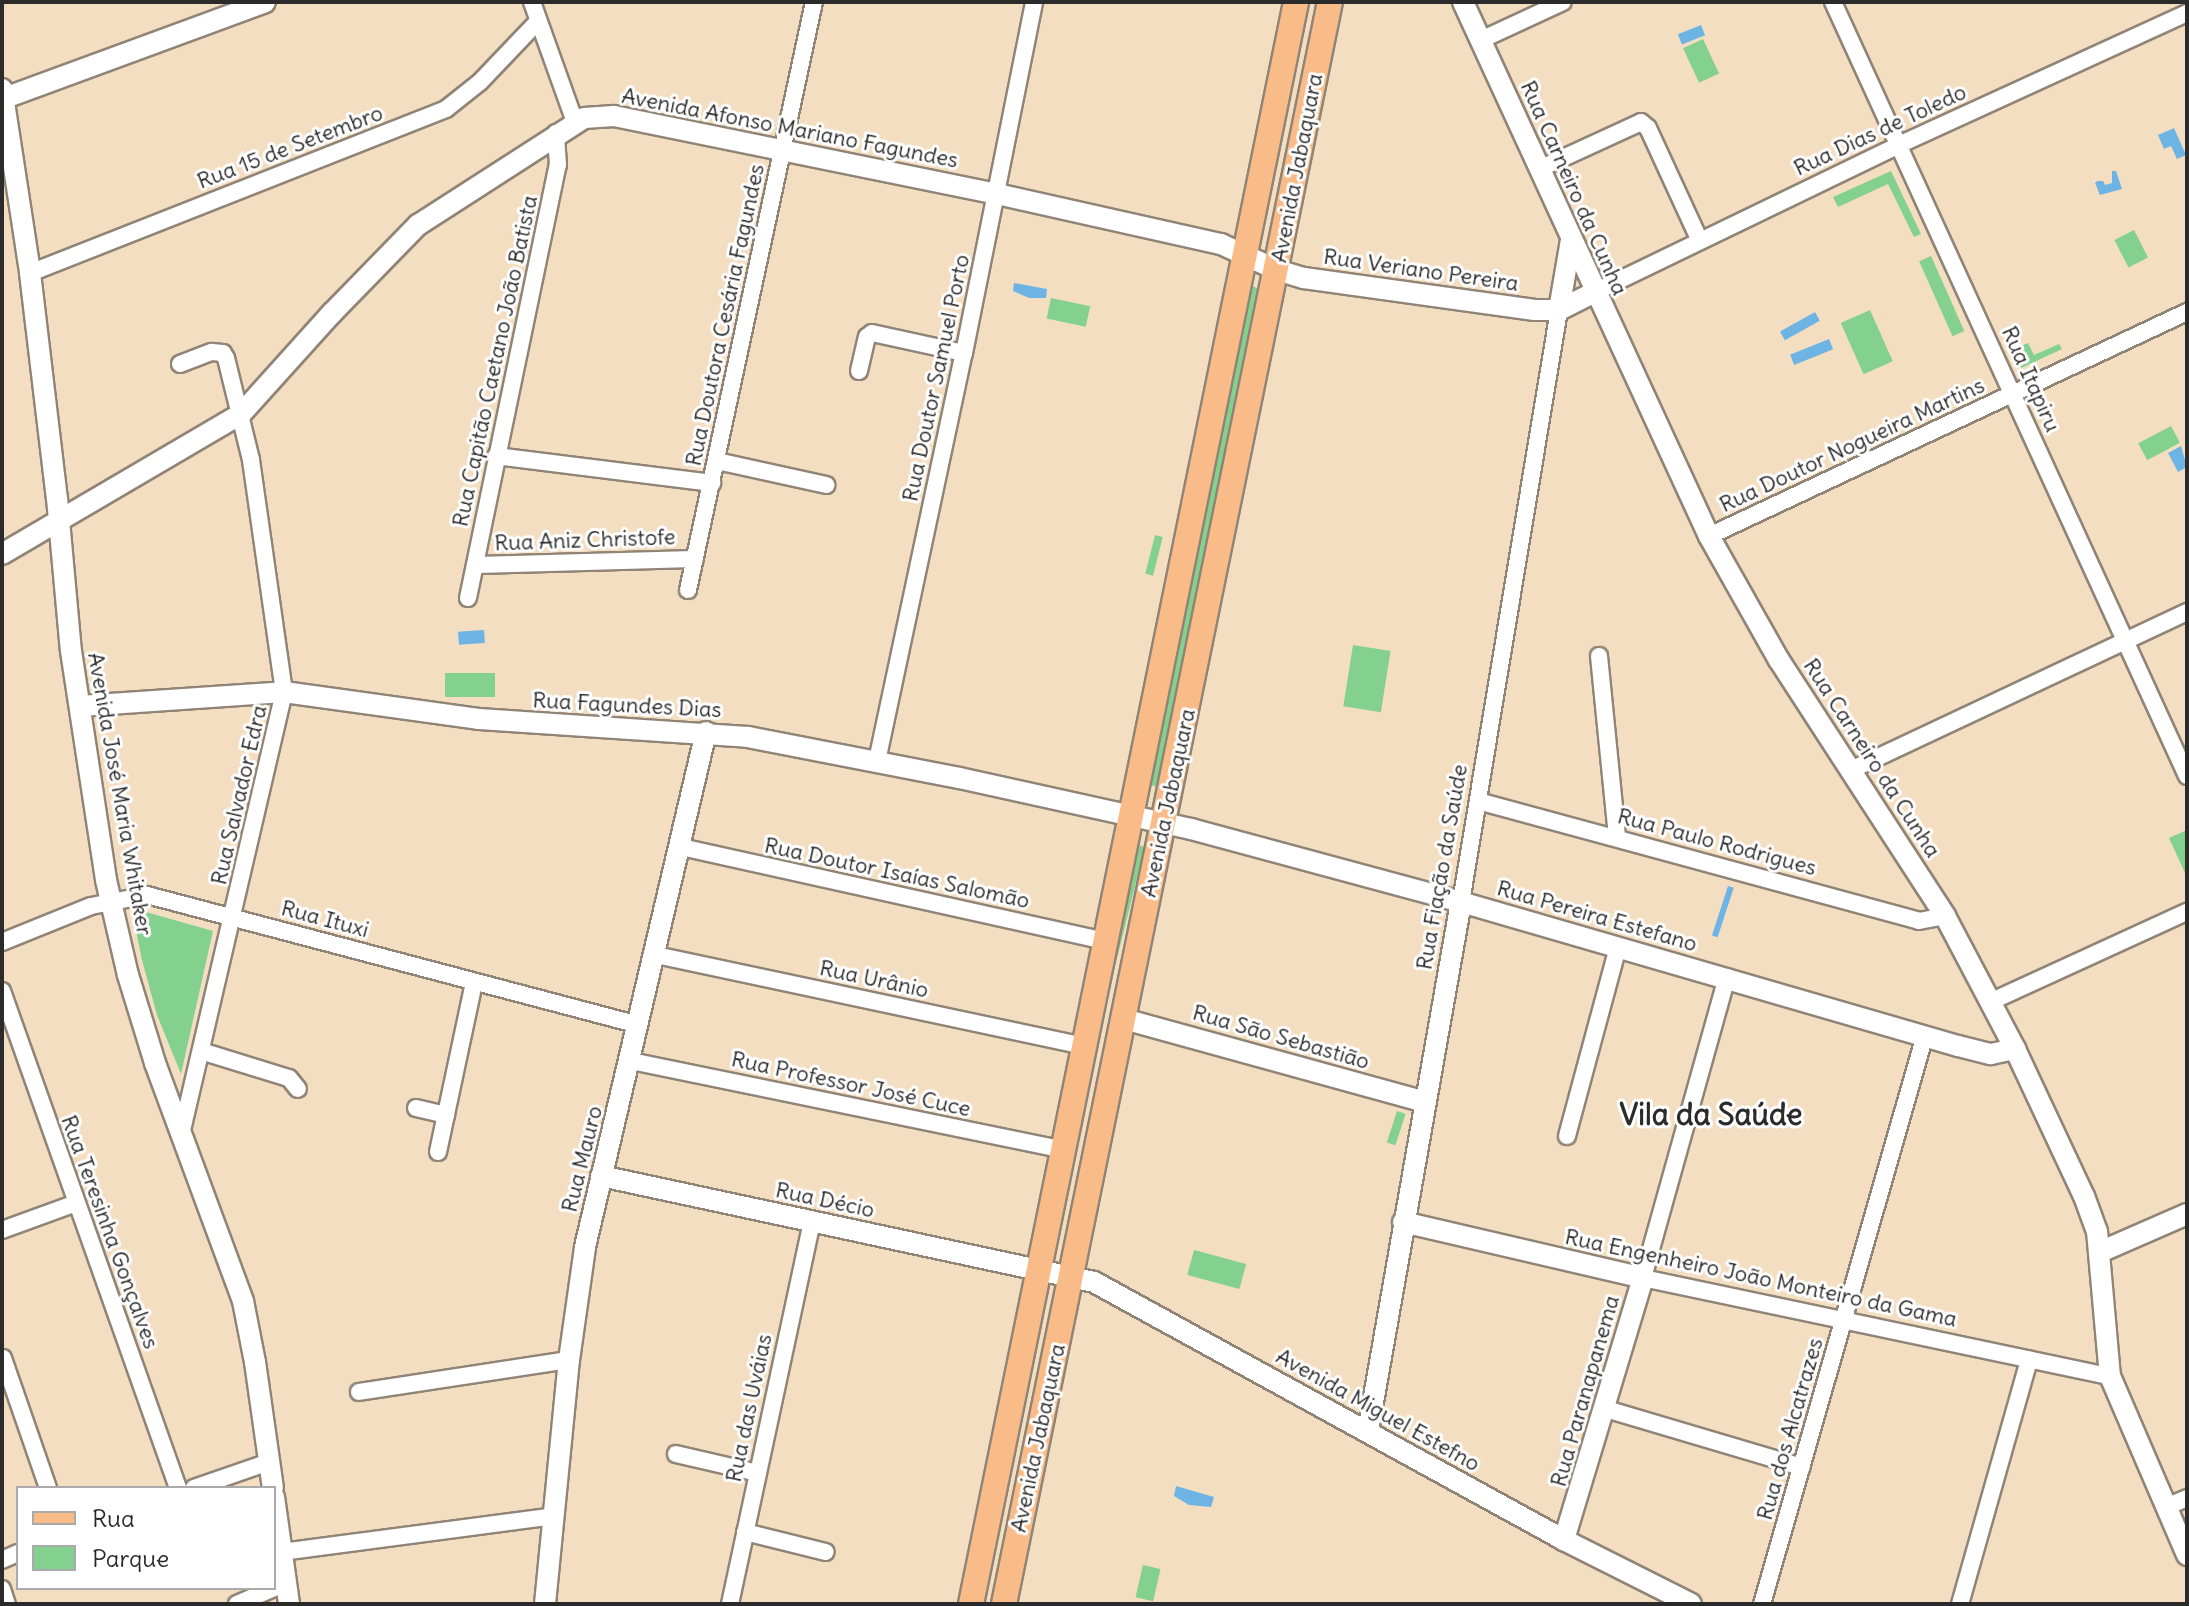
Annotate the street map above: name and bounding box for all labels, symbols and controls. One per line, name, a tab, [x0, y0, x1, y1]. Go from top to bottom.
street label: Avenida Jabaquara	[1266, 71, 1328, 265]
street label: Rua Carneiro da Cunha	[1515, 77, 1633, 299]
street label: Rua Dias de Toledo	[1790, 78, 1970, 182]
street label: Avenida Afonso Mariano Fagundes	[620, 82, 960, 174]
street label: Rua 15 de Setembro	[193, 99, 387, 195]
street label: Rua Doutora Cesária Fagundes	[680, 162, 770, 468]
street label: Rua Capitão Caetano João Batista	[447, 193, 543, 529]
street label: Rua Veriano Pereira	[1322, 243, 1520, 297]
street label: Rua Doutor Samuel Porto	[897, 252, 975, 504]
street label: Rua Itapiru	[1996, 322, 2066, 436]
street label: Rua Doutor Nogueira Martins	[1715, 372, 1989, 518]
street label: Rua Aniz Christofe	[494, 524, 676, 556]
street label: Avenida José Maria Whitaker	[82, 650, 158, 938]
street label: Rua Carneiro da Cunha	[1798, 654, 1946, 862]
street label: Rua Fagundes Dias	[532, 687, 722, 723]
street label: Rua Salvador Edra	[205, 703, 273, 887]
street label: Avenida Jabaquara	[1135, 706, 1201, 900]
street label: Rua Fiação da Saúde	[1411, 762, 1473, 972]
street label: Rua Paulo Rodrigues	[1615, 803, 1819, 881]
street label: Rua Doutor Isaías Salomão	[762, 832, 1032, 914]
street label: Rua Pereira Estefano	[1494, 875, 1700, 957]
street label: Rua Ituxi	[278, 895, 372, 943]
street label: Rua Urânio	[817, 955, 931, 1003]
street label: Rua São Sebastião	[1190, 999, 1372, 1075]
street label: Rua Professor José Cuce	[729, 1046, 973, 1122]
district label: Vila da Saúde	[1619, 1096, 1803, 1132]
street label: Rua Mauro	[556, 1103, 608, 1215]
street label: Rua Teresinha Gonçalves	[55, 1112, 165, 1352]
street label: Rua Décio	[773, 1177, 877, 1223]
street label: Rua Engenheiro João Monteiro da Gama	[1563, 1223, 1959, 1333]
street label: Rua Paranapanema	[1545, 1292, 1625, 1490]
street label: Rua das Uváias	[720, 1331, 778, 1485]
street label: Rua dos Alcatrazes	[1751, 1335, 1829, 1523]
street label: Avenida Jabaquara	[1005, 1341, 1071, 1535]
street label: Avenida Miguel Estefno	[1271, 1343, 1485, 1477]
legend	[16, 1486, 276, 1590]
text: Rua	[92, 1503, 135, 1533]
text: Parque	[92, 1543, 169, 1573]

